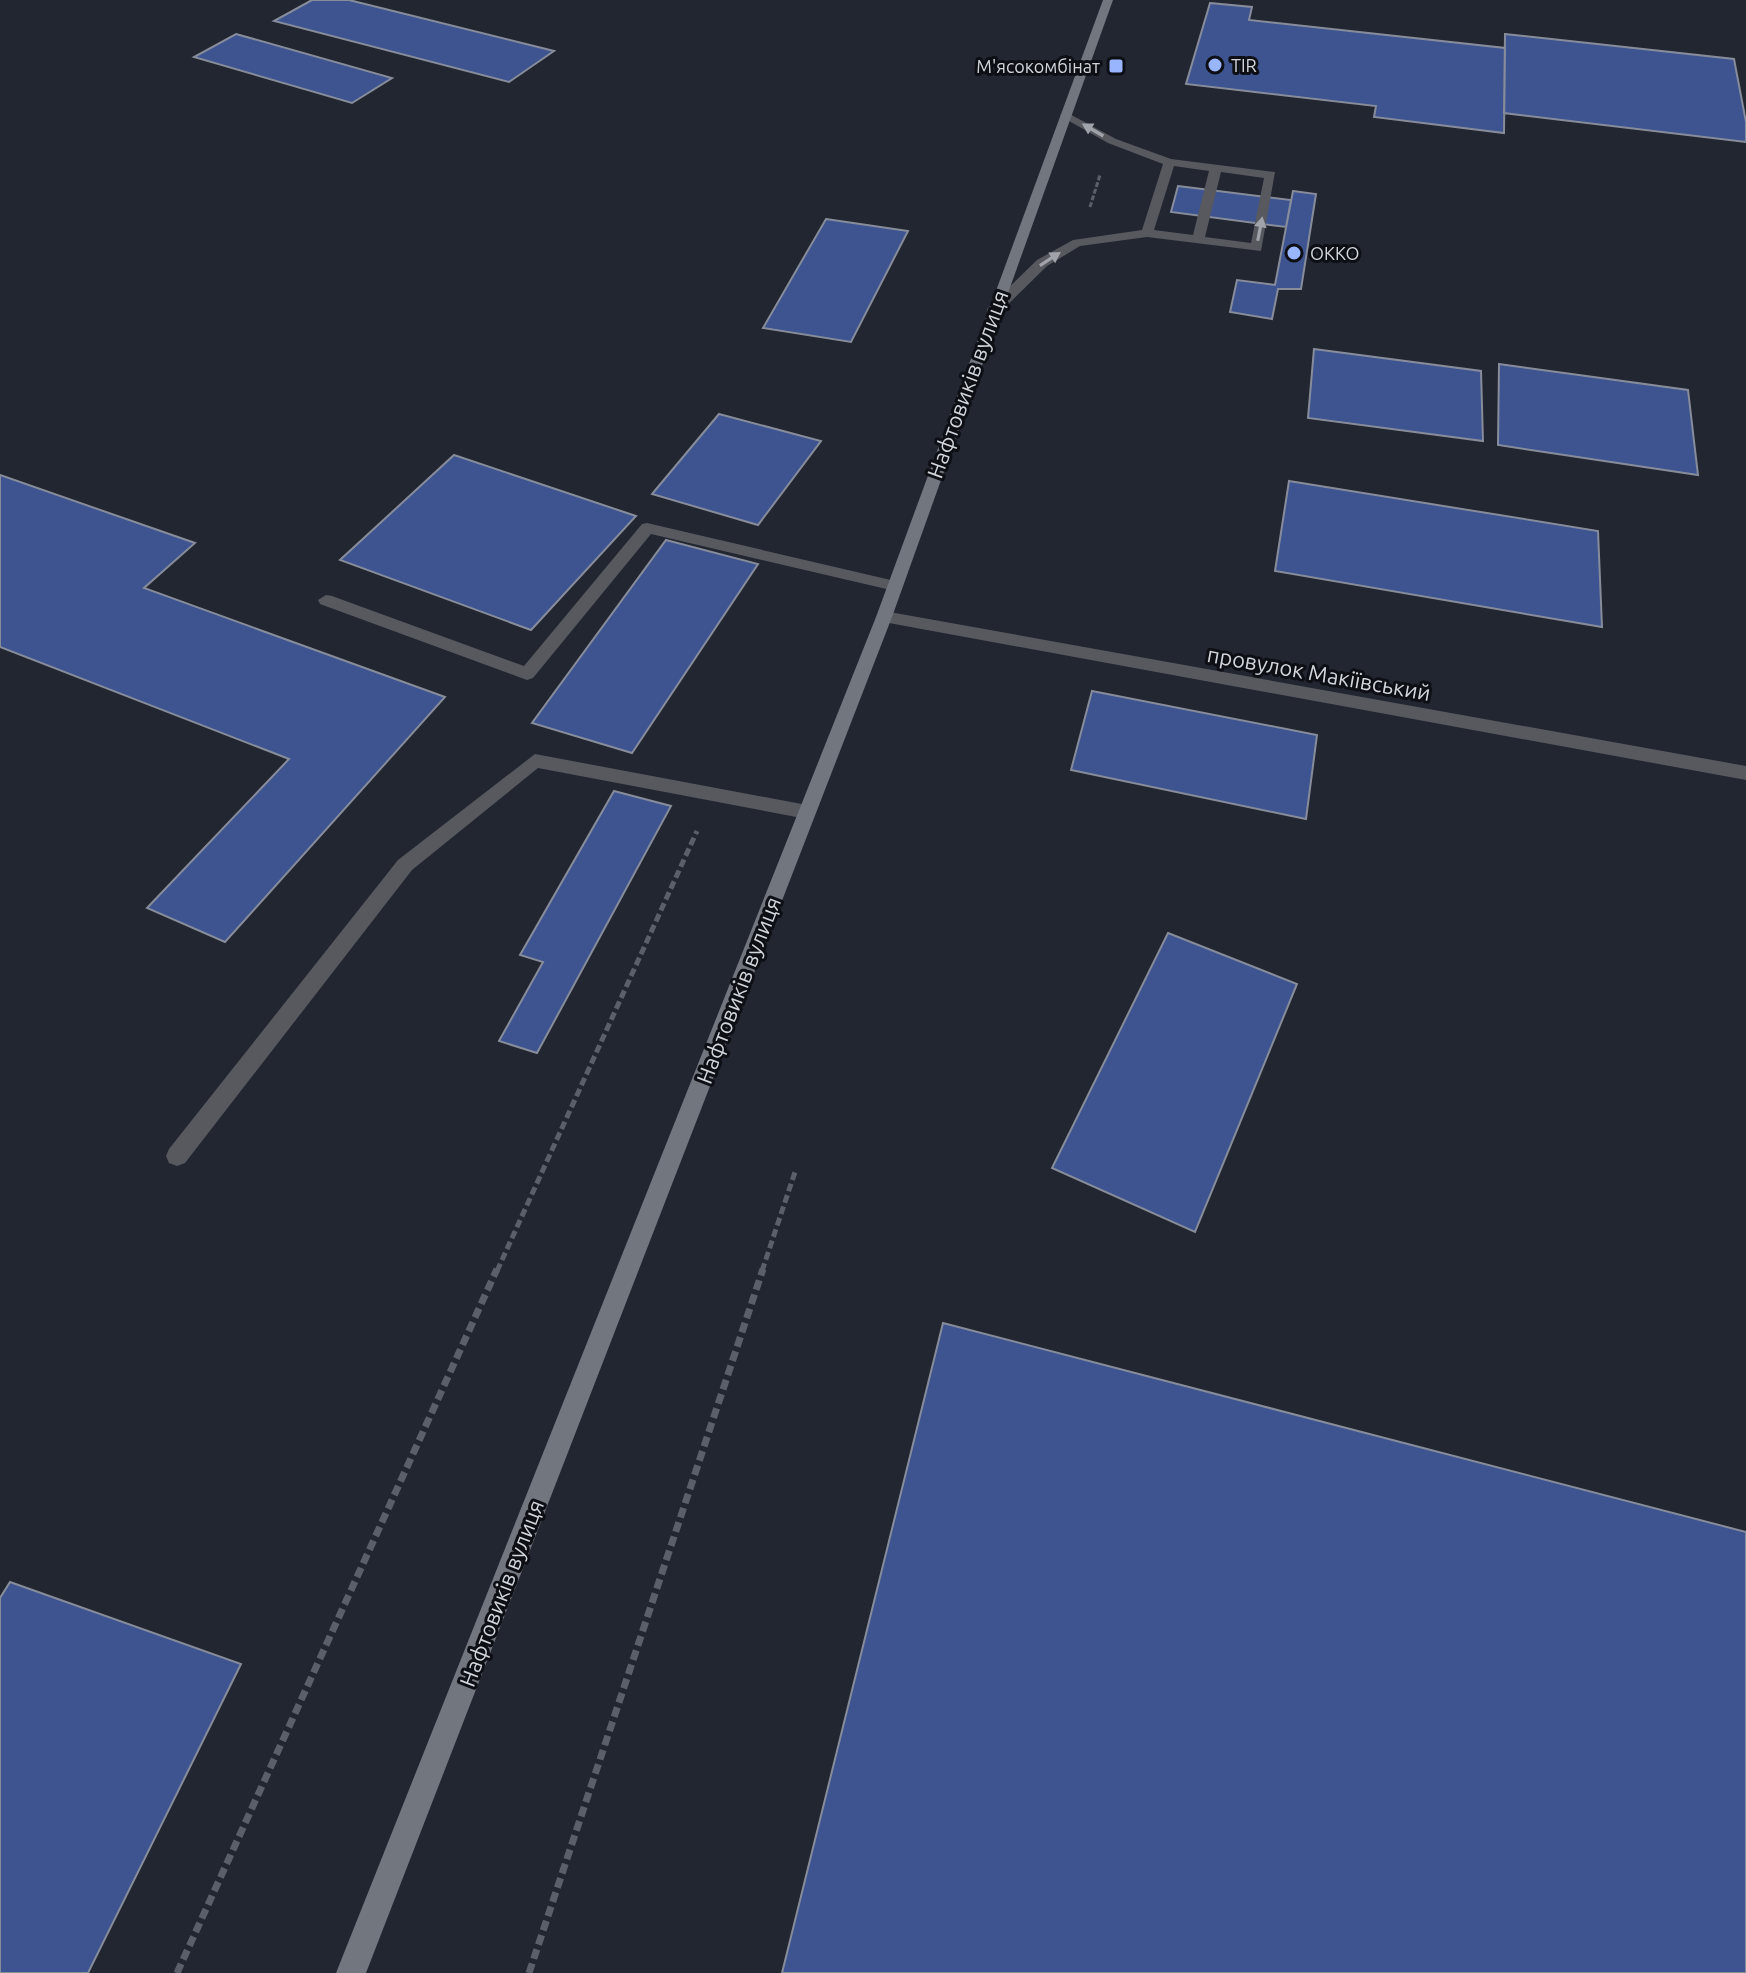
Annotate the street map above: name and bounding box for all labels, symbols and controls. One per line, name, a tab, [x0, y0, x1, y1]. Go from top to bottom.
place label: TIR	[1231, 55, 1257, 75]
place label: М'ясокомбінат	[976, 56, 1100, 76]
marker: TIR	[1206, 56, 1224, 74]
marker: М'ясокомбінат	[1107, 57, 1125, 75]
one-way arrow	[1082, 123, 1104, 137]
one-way arrow	[1254, 216, 1267, 241]
place label: ОККО	[1310, 243, 1359, 263]
marker: ОККО	[1285, 244, 1303, 262]
one-way arrow	[1039, 252, 1060, 267]
street label: Нафтовиків вулиця	[921, 287, 1013, 481]
street label: провулок Макіївський	[1205, 641, 1433, 705]
street label: Нафтовиків вулиця	[691, 893, 785, 1087]
street label: Нафтовиків вулиця	[454, 1496, 548, 1690]

